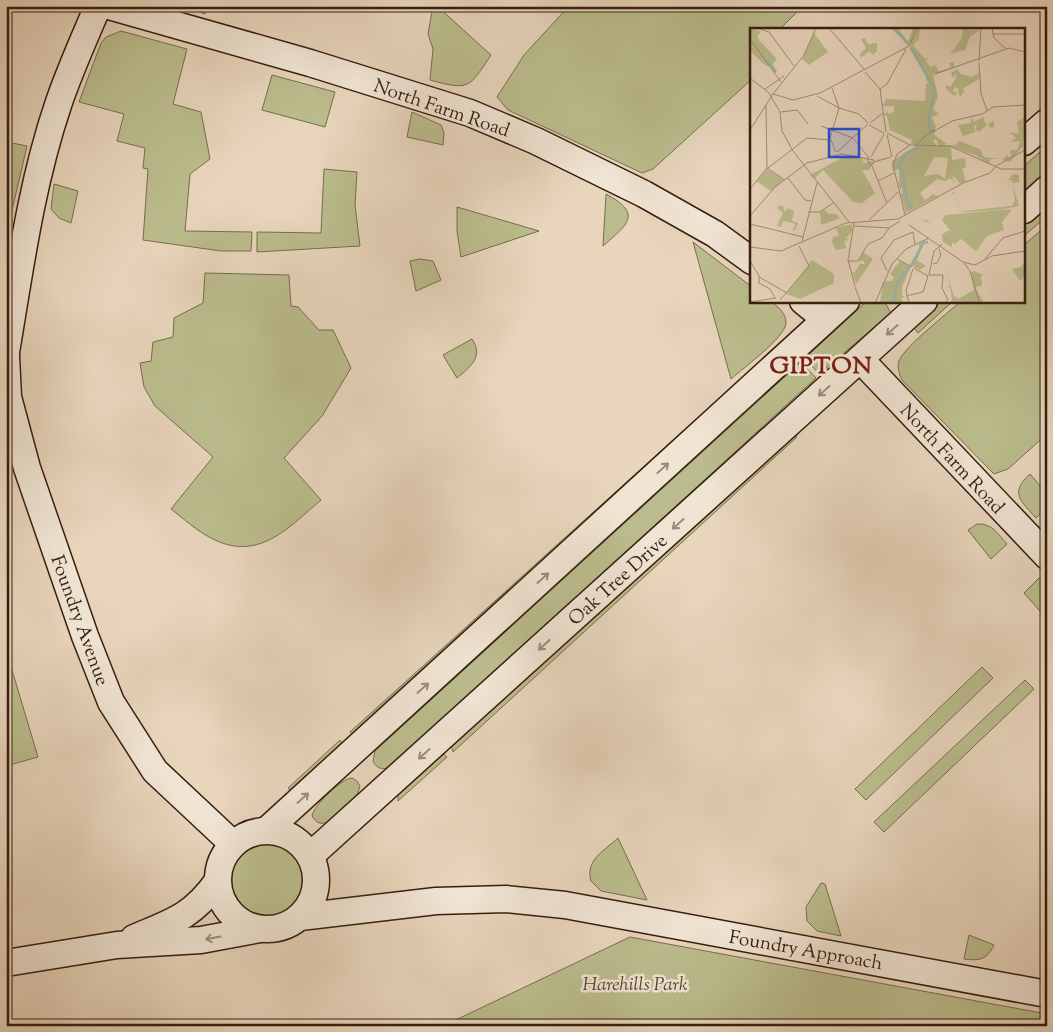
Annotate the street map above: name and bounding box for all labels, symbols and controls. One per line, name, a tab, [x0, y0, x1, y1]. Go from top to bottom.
inset map	[750, 28, 1026, 302]
street label: North Farm Road	[369, 73, 513, 145]
one-way arrow	[886, 324, 899, 336]
district label: GIPTON	[769, 350, 873, 384]
one-way arrow	[818, 385, 831, 397]
street label: North Farm Road	[893, 398, 1010, 521]
one-way arrow	[656, 462, 669, 474]
one-way arrow	[671, 518, 684, 530]
street label: Oak Tree Drive	[563, 529, 674, 633]
street label: Foundry Avenue	[42, 552, 115, 690]
one-way arrow	[536, 572, 549, 584]
one-way arrow	[538, 639, 551, 650]
one-way arrow	[417, 682, 430, 694]
one-way arrow	[417, 748, 430, 760]
one-way arrow	[297, 792, 310, 803]
street label: Foundry Approach	[727, 925, 885, 978]
one-way arrow	[205, 934, 221, 944]
park label: Harehills Park	[583, 972, 688, 999]

